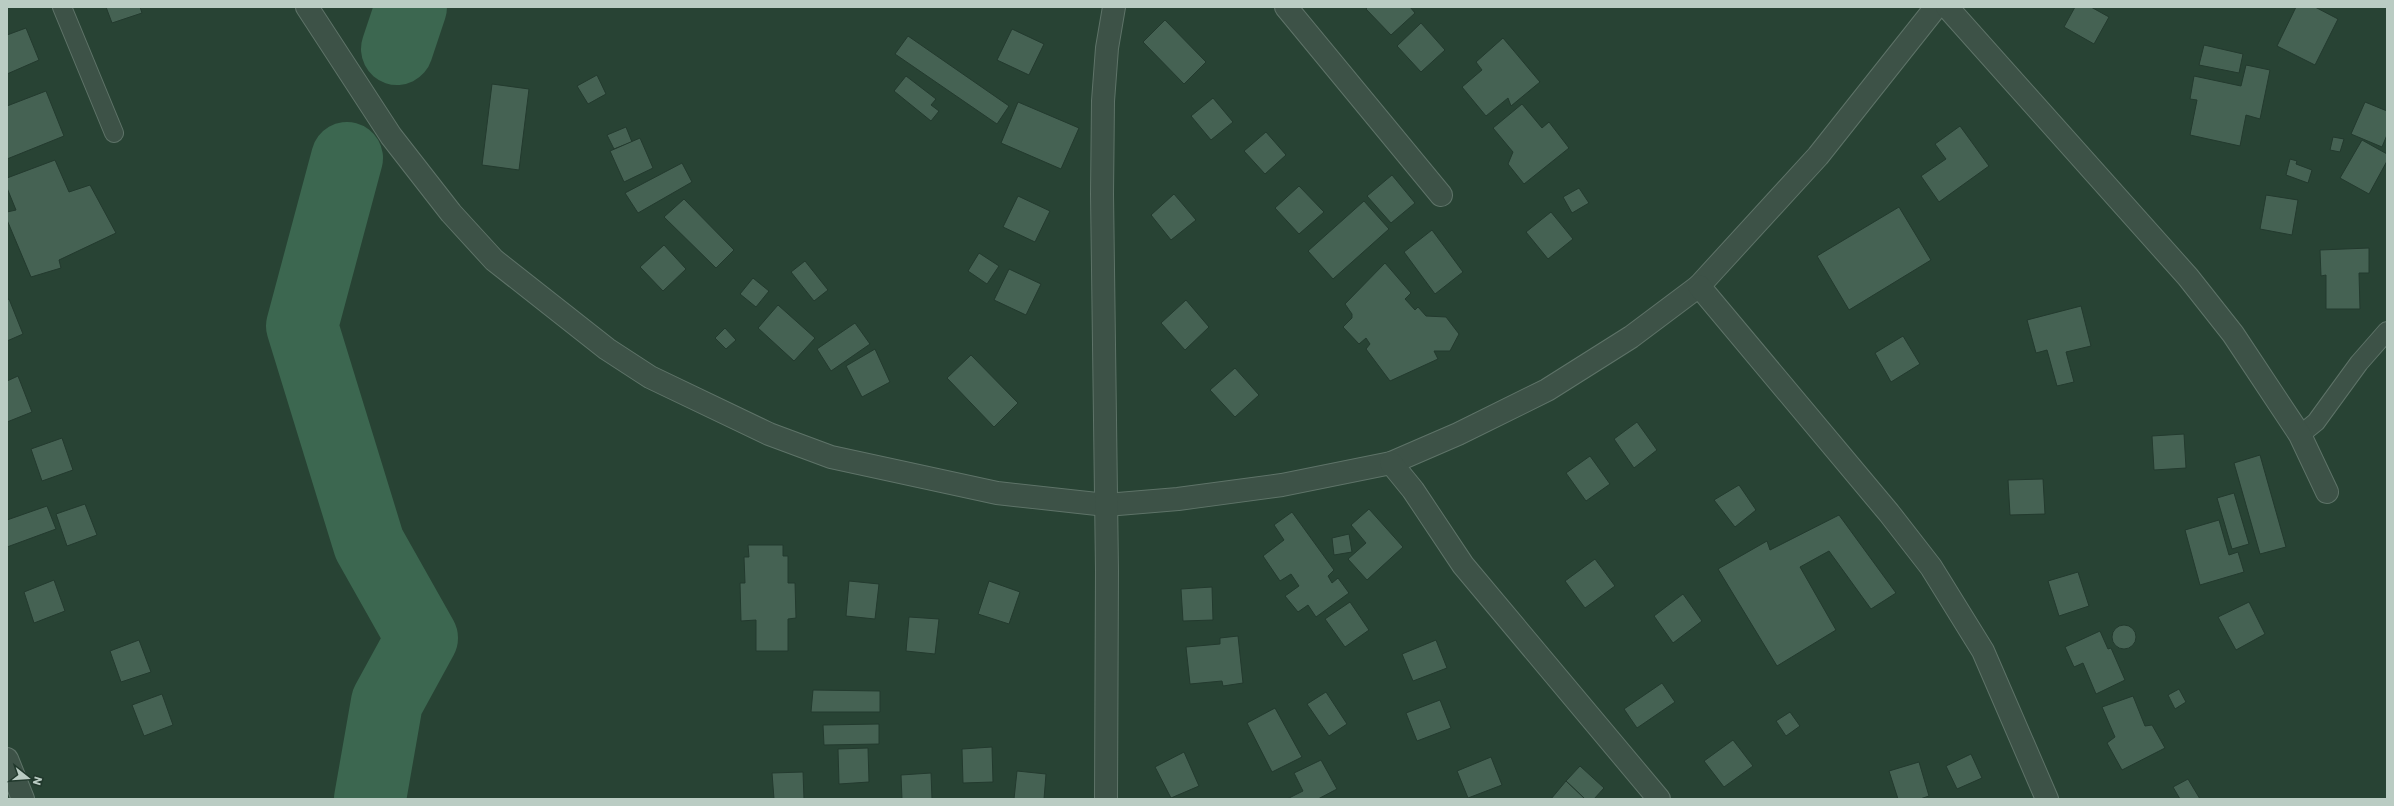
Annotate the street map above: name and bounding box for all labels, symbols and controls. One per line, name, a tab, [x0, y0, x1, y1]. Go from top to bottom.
north arrow	[8, 758, 48, 798]
text: N	[29, 775, 46, 787]

